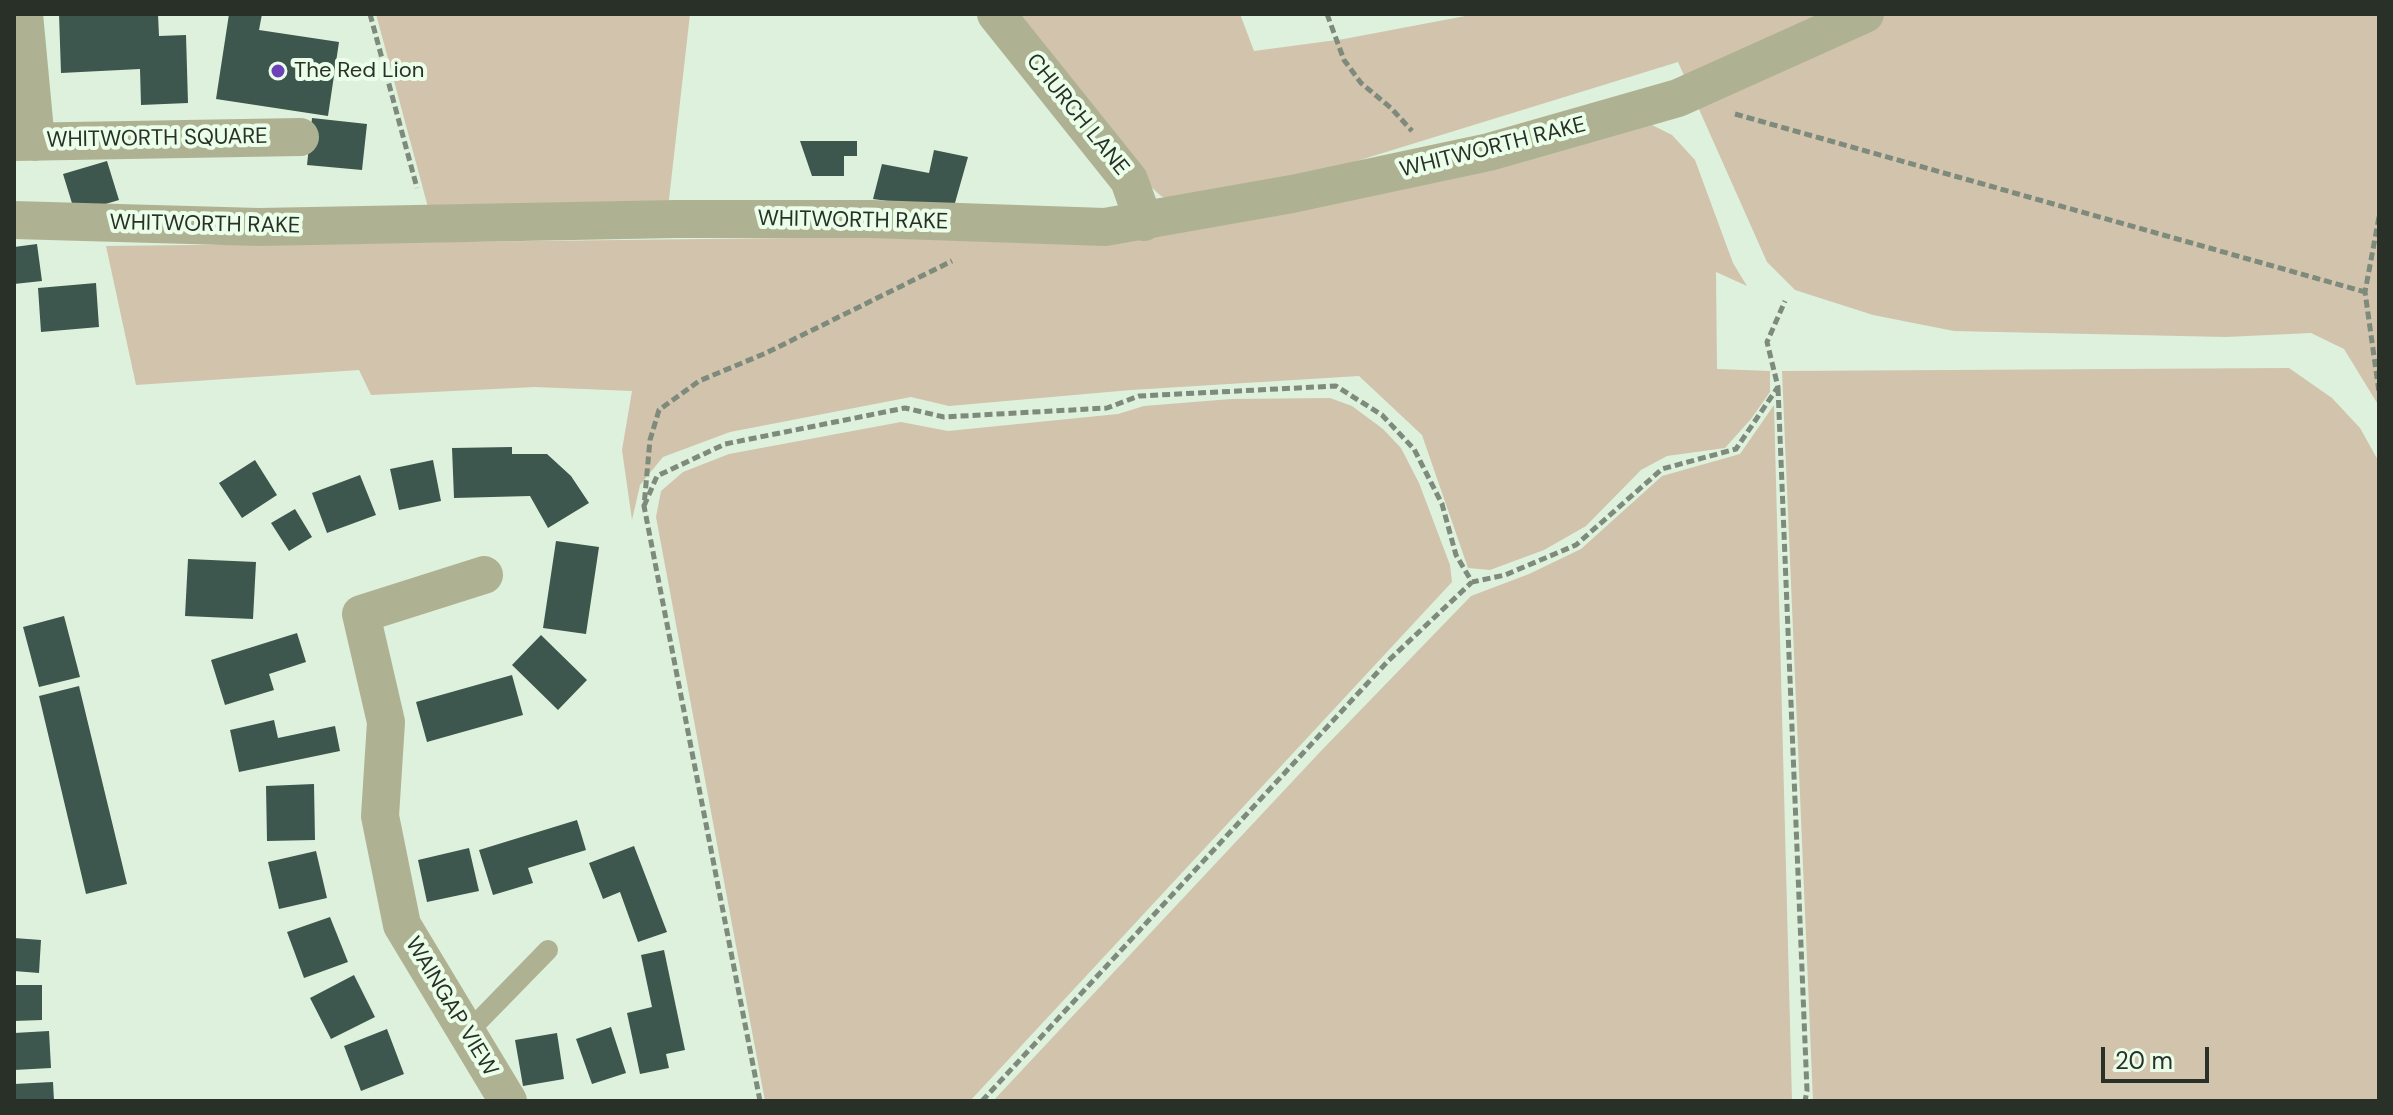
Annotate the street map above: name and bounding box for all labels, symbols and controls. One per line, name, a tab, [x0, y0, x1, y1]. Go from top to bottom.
street label: CHURCH LANE	[1020, 49, 1134, 181]
place label: The Red Lion	[294, 58, 424, 84]
marker: The Red Lion	[269, 62, 287, 80]
street label: WHITWORTH RAKE	[1397, 112, 1589, 184]
street label: WHITWORTH SQUARE	[46, 124, 268, 154]
street label: WHITWORTH RAKE	[757, 206, 949, 236]
street label: WHITWORTH RAKE	[109, 210, 301, 240]
street label: WAINGAP VIEW	[399, 932, 503, 1082]
scale bar	[2105, 1031, 2213, 1081]
text: 20 m	[2115, 1045, 2173, 1076]

